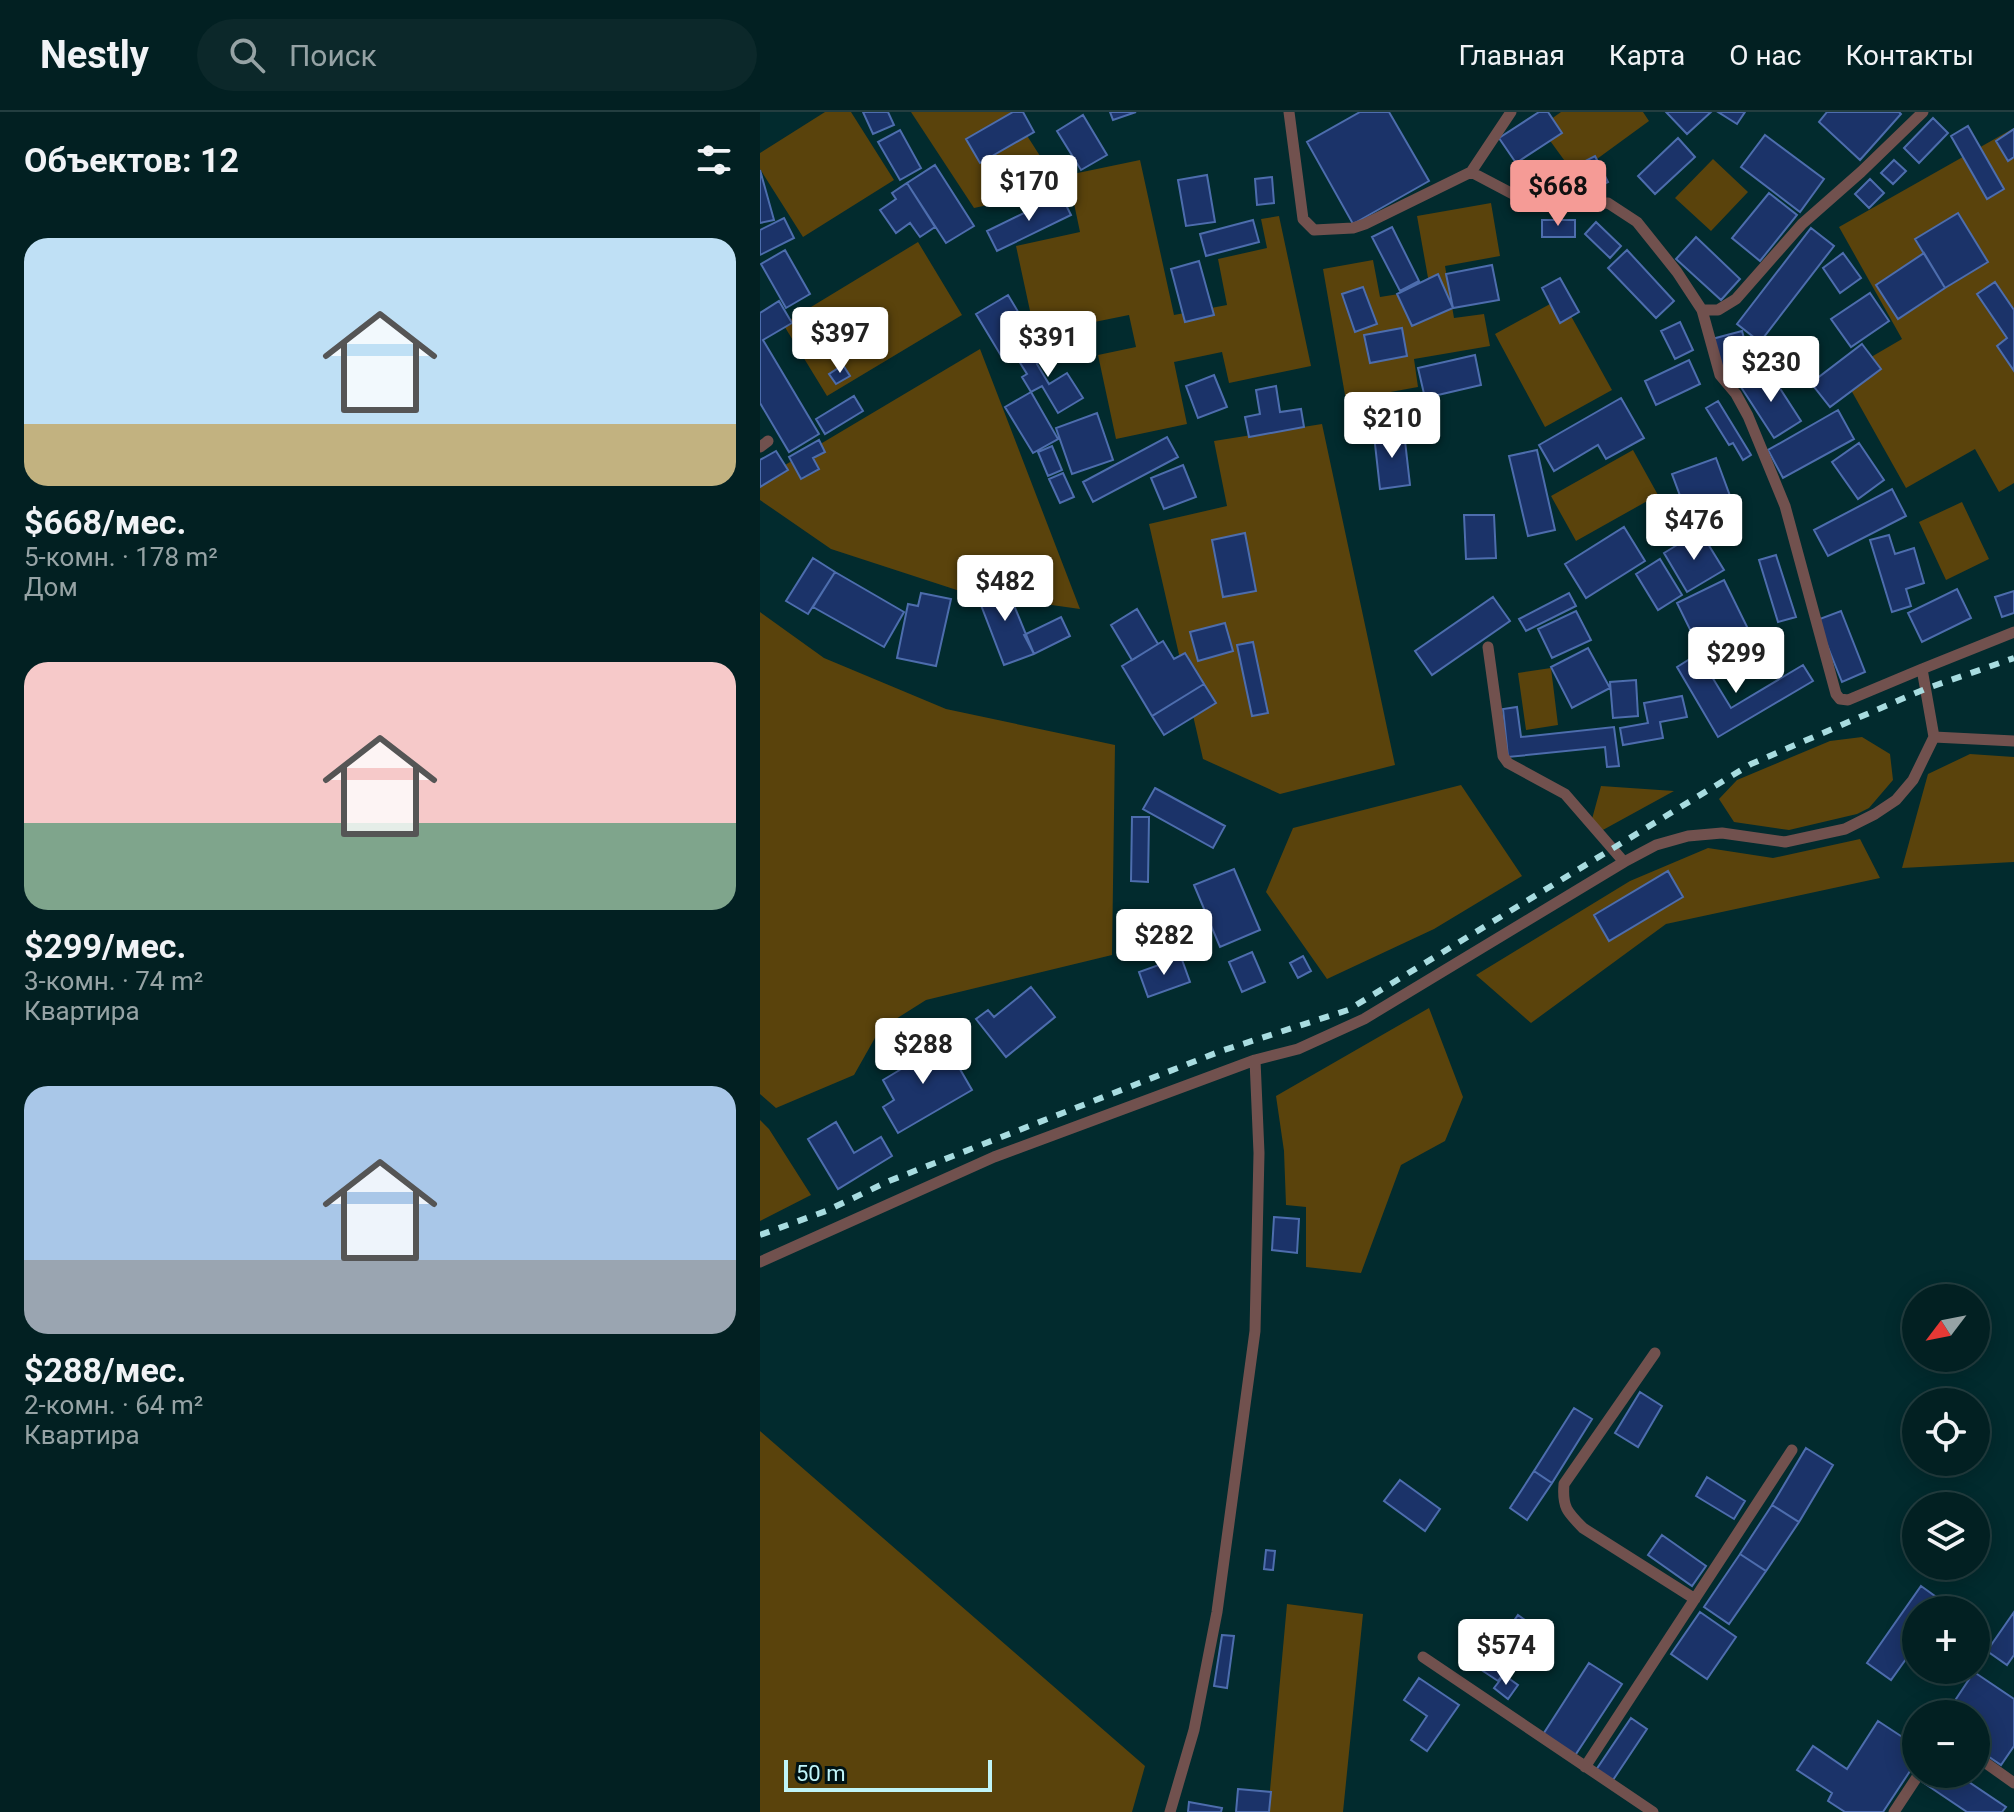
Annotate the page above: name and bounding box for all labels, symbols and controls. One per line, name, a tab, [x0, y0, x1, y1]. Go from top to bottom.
search box	[197, 19, 757, 91]
text: Nestly	[40, 33, 149, 77]
icon: search	[225, 33, 269, 77]
text: Поиск	[289, 38, 377, 73]
text: Главная	[1458, 39, 1565, 72]
text: Карта	[1609, 39, 1685, 72]
text: О нас	[1729, 39, 1801, 72]
text: Контакты	[1845, 39, 1974, 72]
icon: filters	[692, 138, 736, 182]
text: Объектов: 12	[24, 140, 239, 180]
pin: $170	[982, 155, 1076, 223]
pin: $668	[1511, 160, 1605, 228]
text: $170	[999, 166, 1059, 196]
text: $668	[1528, 171, 1588, 201]
icon: home	[308, 290, 452, 434]
pin: $397	[793, 307, 887, 375]
pin: $391	[1001, 311, 1095, 379]
text: $397	[810, 318, 870, 348]
text: $391	[1018, 322, 1078, 352]
pin: $230	[1724, 336, 1818, 404]
text: $230	[1741, 347, 1801, 377]
pin: $210	[1345, 392, 1439, 460]
text: $210	[1362, 403, 1422, 433]
pin: $476	[1647, 494, 1741, 562]
text: $668/мес.	[24, 502, 186, 542]
text: $476	[1664, 505, 1724, 535]
text: 5-комн. · 178 m²	[24, 542, 218, 572]
pin: $482	[958, 555, 1052, 623]
text: $482	[975, 566, 1035, 596]
text: Дом	[24, 572, 78, 602]
pin: $299	[1689, 627, 1783, 695]
text: $299	[1706, 638, 1766, 668]
icon: home	[308, 714, 452, 858]
pin: $282	[1117, 909, 1211, 977]
text: $282	[1134, 920, 1194, 950]
text: $299/мес.	[24, 926, 186, 966]
text: 3-комн. · 74 m²	[24, 966, 203, 996]
text: Квартира	[24, 996, 140, 1026]
pin: $288	[876, 1018, 970, 1086]
text: $288	[893, 1029, 953, 1059]
icon: home	[308, 1138, 452, 1282]
north arrow	[1902, 1284, 1990, 1372]
map controls	[1902, 1284, 1990, 1788]
text: $288/мес.	[24, 1350, 186, 1390]
button: locate	[1902, 1388, 1990, 1476]
text: 2-комн. · 64 m²	[24, 1390, 203, 1420]
text: Квартира	[24, 1420, 140, 1450]
button: layers	[1902, 1492, 1990, 1580]
button: +	[1902, 1596, 1990, 1684]
pin: $574	[1459, 1619, 1553, 1687]
text: $574	[1476, 1630, 1536, 1660]
button: −	[1902, 1700, 1990, 1788]
scale bar	[784, 1756, 992, 1792]
text: 50 m	[796, 1761, 845, 1786]

